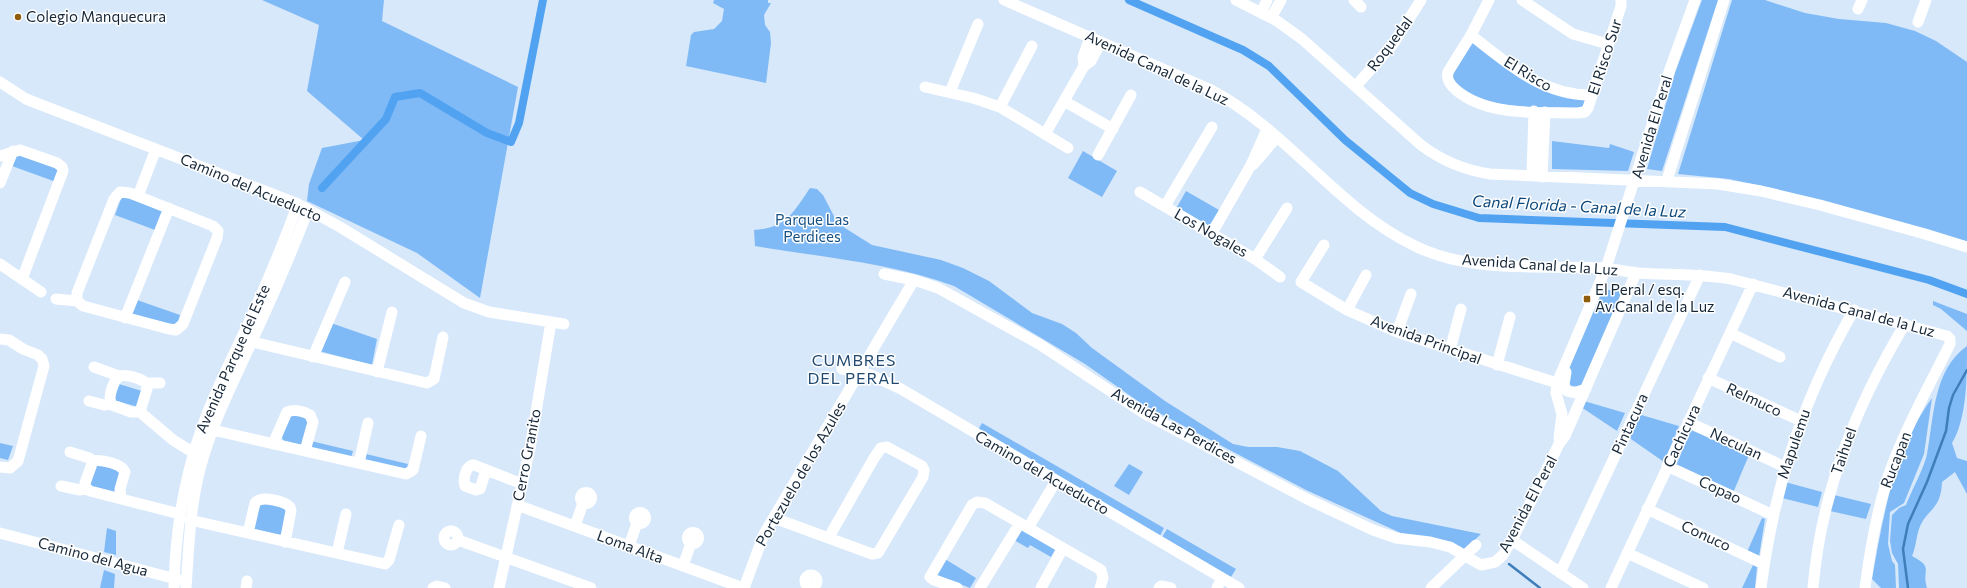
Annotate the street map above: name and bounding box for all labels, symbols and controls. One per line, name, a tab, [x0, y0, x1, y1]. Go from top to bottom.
place label: Colegio Manquecura	[26, 7, 166, 25]
marker: Colegio Manquecura	[13, 12, 23, 22]
street label: Roquedal	[1363, 12, 1416, 74]
street label: El Risco Sur	[1583, 16, 1625, 97]
street label: Avenida Canal de la Luz	[1083, 26, 1232, 108]
street label: El Risco	[1501, 52, 1556, 94]
street label: Avenida El Peral	[1627, 73, 1675, 181]
street label: Camino del Acueducto	[178, 149, 325, 225]
water label: Canal Florida - Canal de la Luz	[1472, 190, 1686, 221]
street label: Los Nogales	[1172, 204, 1252, 260]
park label: Parque Las Perdices	[775, 210, 849, 245]
street label: Avenida Canal de la Luz	[1461, 250, 1619, 278]
place label: El Peral / esq. Av.Canal de la Luz	[1595, 280, 1715, 315]
street label: Avenida Parque del Este	[191, 281, 273, 436]
street label: Avenida Canal de la Luz	[1781, 282, 1937, 340]
marker: El Peral / esq. Av.Canal de la Luz	[1582, 294, 1592, 304]
street label: Avenida Principal	[1368, 311, 1484, 367]
district label: CUMBRES DEL PERAL	[808, 350, 900, 387]
street label: Relmuco	[1724, 378, 1785, 420]
street label: Avenida Las Perdices	[1109, 383, 1240, 467]
street label: Pintacura	[1607, 390, 1651, 457]
street label: Portezuelo de los Azules	[751, 398, 849, 549]
street label: Cachicura	[1659, 401, 1704, 470]
street label: Mapulemu	[1773, 406, 1813, 481]
street label: Cerro Granito	[508, 407, 544, 503]
street label: Neculan	[1708, 423, 1765, 463]
street label: Taihuel	[1827, 425, 1859, 477]
street label: Camino del Acueducto	[972, 426, 1113, 518]
street label: Rucapan	[1876, 429, 1914, 490]
street label: Avenida El Peral	[1494, 452, 1560, 555]
street label: Copao	[1696, 471, 1745, 507]
street label: Conuco	[1679, 516, 1734, 554]
street label: Loma Alta	[595, 526, 666, 566]
street label: Camino del Agua	[36, 533, 150, 579]

